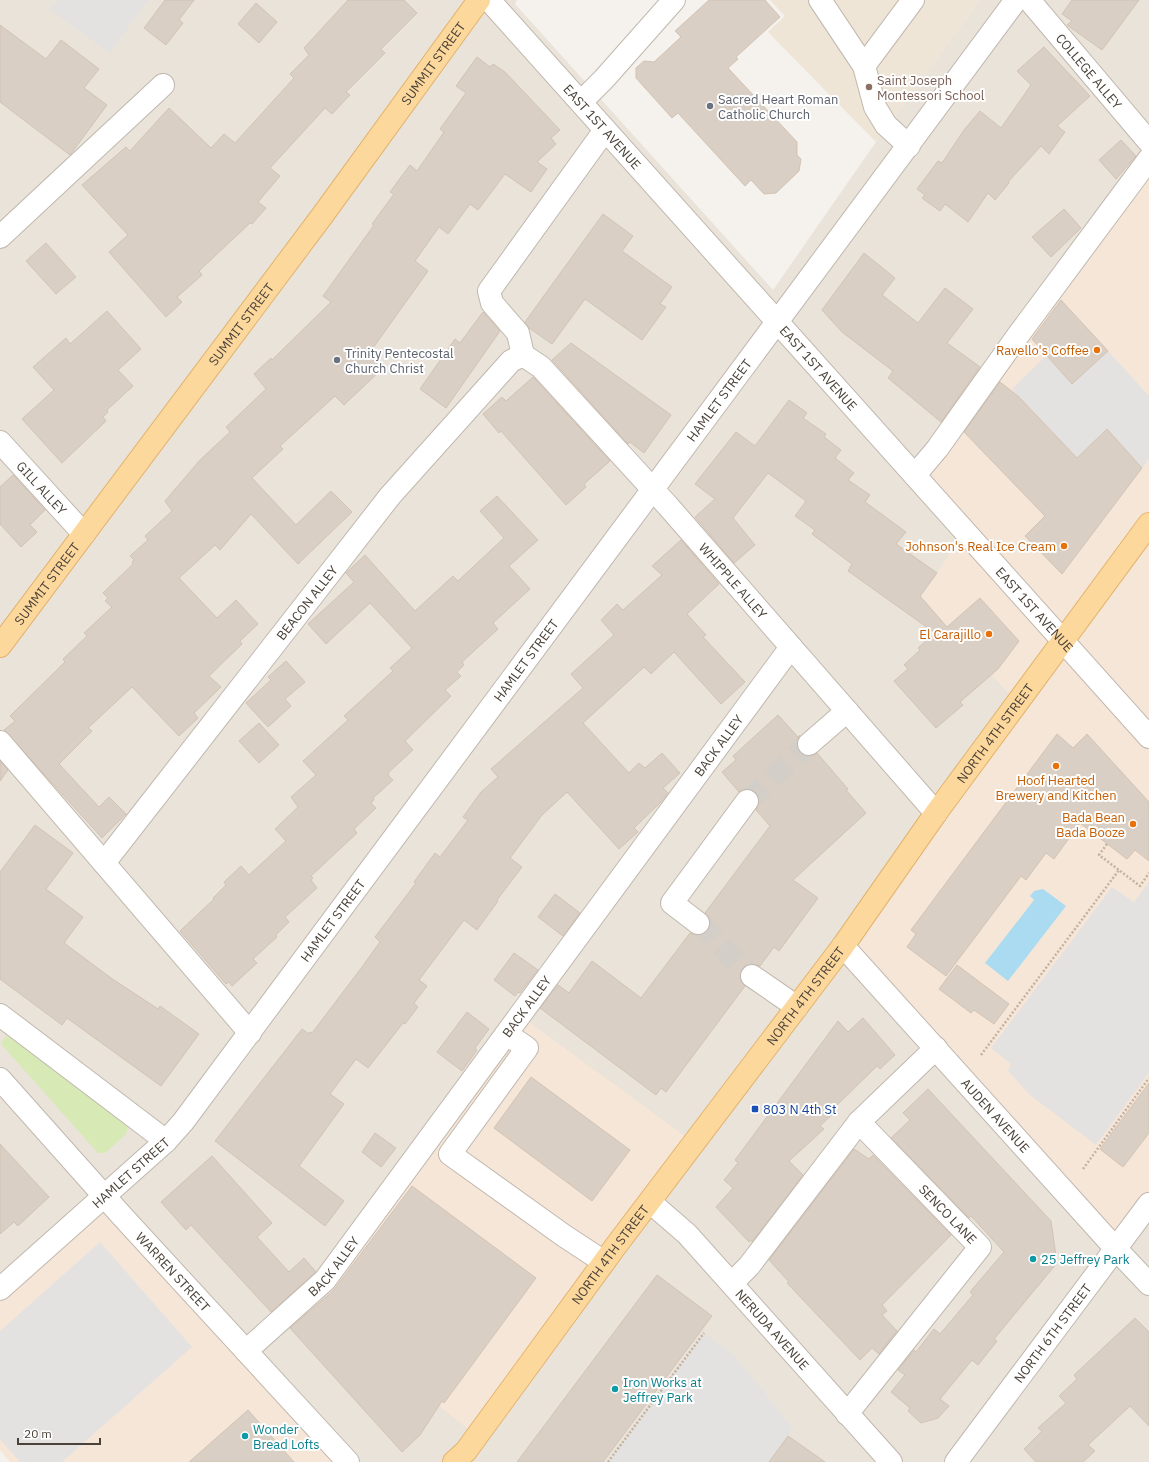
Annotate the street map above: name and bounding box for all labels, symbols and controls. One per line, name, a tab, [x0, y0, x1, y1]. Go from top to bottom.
street label: SUMMIT STREET	[397, 18, 470, 109]
street label: COLLEGE ALLEY	[1052, 30, 1126, 113]
place label: Saint Joseph Montessori School	[877, 72, 985, 104]
street label: EAST 1ST AVENUE	[560, 81, 645, 173]
marker: Saint Joseph Montessori School	[864, 82, 874, 92]
place label: Sacred Heart Roman Catholic Church	[718, 91, 838, 123]
marker: Sacred Heart Roman Catholic Church	[705, 101, 715, 111]
street label: SUMMIT STREET	[205, 279, 278, 369]
street label: EAST 1ST AVENUE	[776, 322, 861, 414]
place label: Ravello's Coffee	[996, 342, 1089, 359]
place label: Trinity Pentecostal Church Christ	[345, 345, 454, 377]
marker: Ravello's Coffee	[1092, 345, 1102, 355]
marker: Trinity Pentecostal Church Christ	[332, 355, 342, 365]
street label: HAMLET STREET	[683, 355, 756, 445]
street label: GILL ALLEY	[13, 458, 70, 519]
place label: Johnson's Real Ice Cream	[905, 538, 1056, 555]
street label: SUMMIT STREET	[11, 539, 84, 629]
street label: WHIPPLE ALLEY	[695, 539, 771, 623]
marker: Johnson's Real Ice Cream	[1059, 541, 1069, 551]
street label: BEACON ALLEY	[273, 562, 342, 644]
street label: EAST 1ST AVENUE	[992, 564, 1077, 656]
street label: HAMLET STREET	[490, 615, 563, 705]
place label: El Carajillo	[919, 626, 981, 643]
marker: El Carajillo	[984, 629, 994, 639]
street label: NORTH 4TH STREET	[953, 680, 1038, 787]
street label: BACK ALLEY	[691, 711, 747, 780]
marker: Hoof Hearted Brewery and Kitchen	[1051, 761, 1061, 771]
place label: Hoof Hearted Brewery and Kitchen	[995, 772, 1117, 804]
place label: Bada Bean Bada Booze	[1056, 809, 1125, 841]
marker: Bada Bean Bada Booze	[1128, 819, 1138, 829]
street label: HAMLET STREET	[297, 876, 370, 965]
street label: NORTH 4TH STREET	[763, 943, 849, 1049]
street label: BACK ALLEY	[499, 972, 555, 1041]
street label: AUDEN AVENUE	[957, 1075, 1033, 1157]
place label: 803 N 4th St	[763, 1101, 837, 1118]
marker: 803 N 4th St	[750, 1104, 760, 1114]
street label: HAMLET STREET	[89, 1133, 174, 1212]
street label: SENCO LANE	[915, 1181, 980, 1248]
street label: NORTH 4TH STREET	[568, 1201, 653, 1308]
street label: WARREN STREET	[132, 1229, 214, 1316]
street label: BACK ALLEY	[304, 1233, 363, 1300]
place label: 25 Jeffrey Park	[1041, 1251, 1130, 1268]
marker: 25 Jeffrey Park	[1028, 1254, 1038, 1264]
street label: NORTH 6TH STREET	[1010, 1280, 1096, 1386]
street label: NERUDA AVENUE	[731, 1286, 813, 1374]
place label: Iron Works at Jeffrey Park	[623, 1374, 702, 1406]
marker: Iron Works at Jeffrey Park	[610, 1384, 620, 1394]
scale bar	[18, 1420, 100, 1446]
place label: Wonder Bread Lofts	[253, 1421, 320, 1453]
text: 20 m	[24, 1426, 52, 1441]
marker: Wonder Bread Lofts	[240, 1431, 250, 1441]

